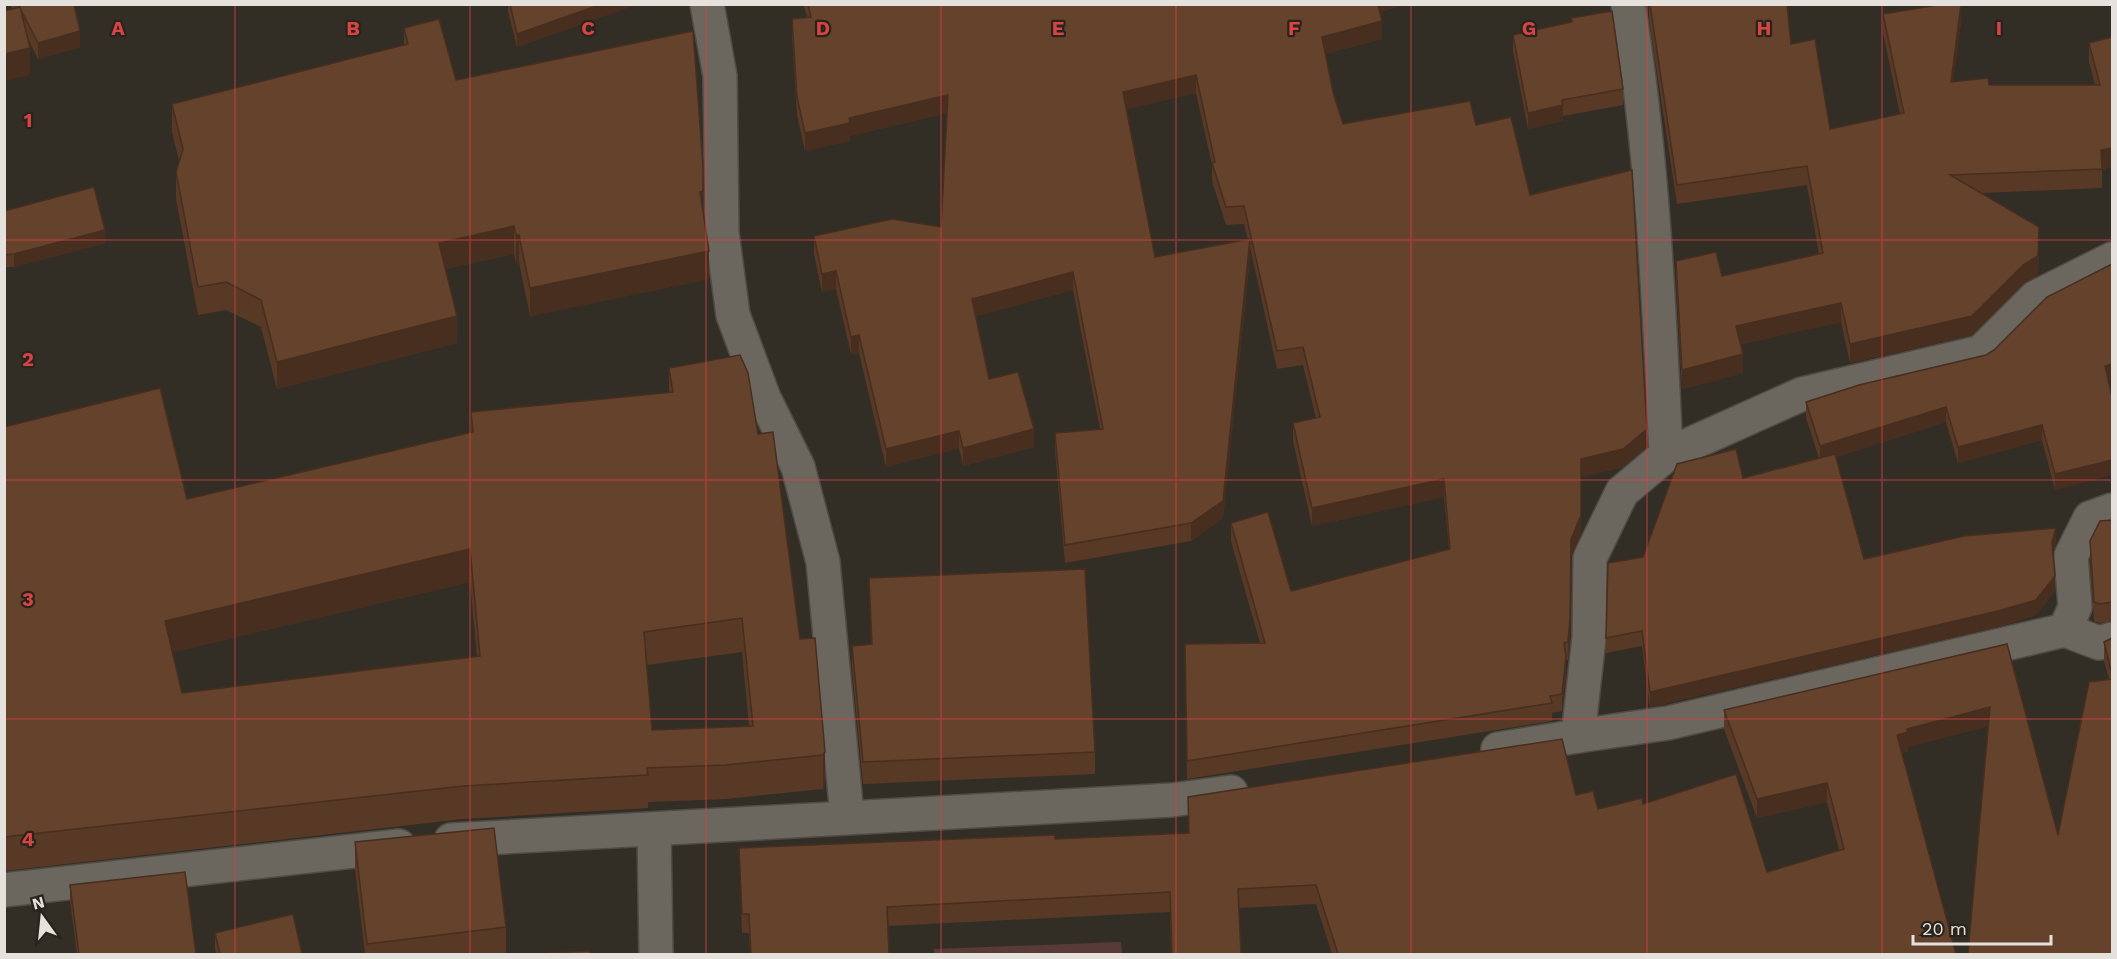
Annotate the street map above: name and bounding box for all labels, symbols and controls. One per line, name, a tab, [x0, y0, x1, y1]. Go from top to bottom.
text: A	[111, 16, 125, 40]
text: B	[346, 16, 360, 40]
text: C	[581, 16, 595, 40]
text: D	[816, 16, 830, 40]
text: E	[1052, 16, 1064, 40]
text: F	[1288, 16, 1300, 40]
text: G	[1522, 16, 1536, 40]
text: H	[1757, 16, 1771, 40]
text: I	[1996, 16, 2002, 40]
text: 1	[24, 108, 32, 132]
text: 2	[22, 347, 34, 371]
text: 3	[22, 587, 34, 611]
text: 4	[22, 827, 35, 851]
north arrow	[12, 887, 72, 947]
text: N	[30, 892, 46, 914]
scale bar	[1913, 908, 2051, 946]
text: 20 m	[1922, 918, 1967, 939]

